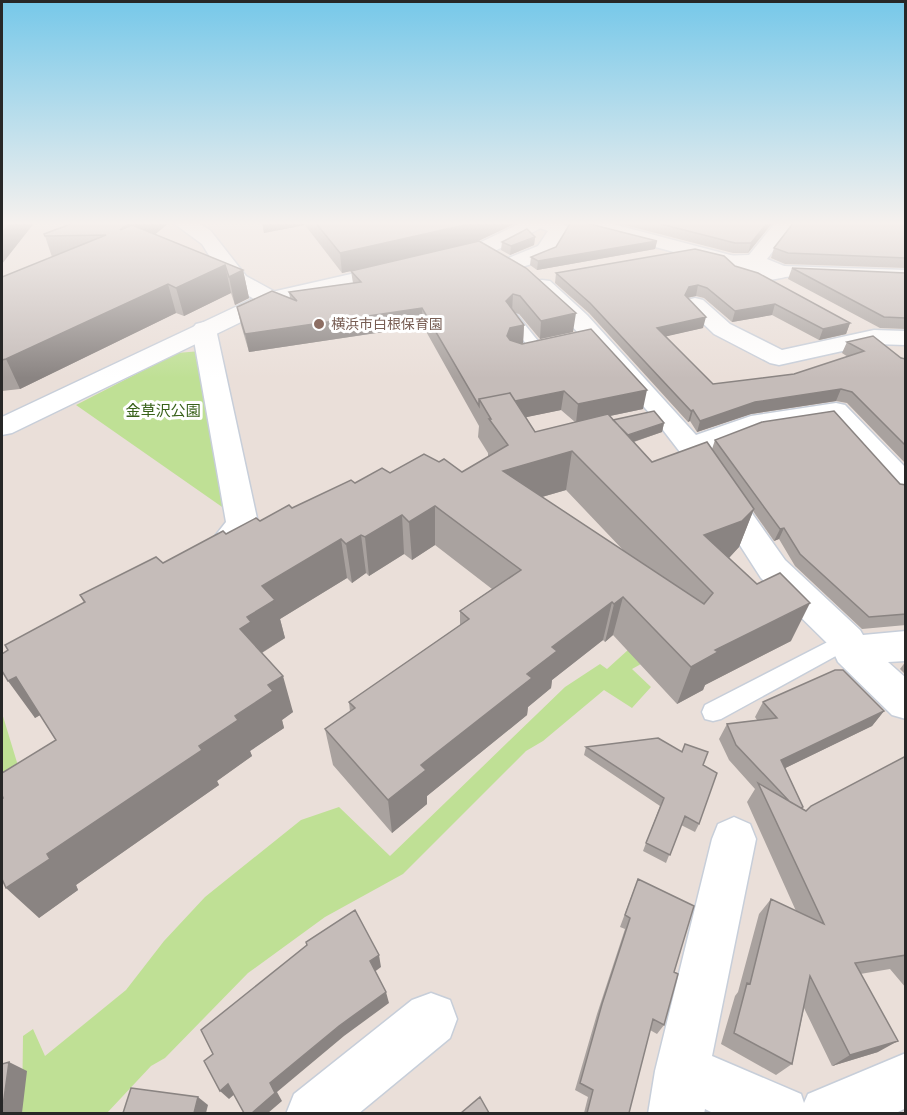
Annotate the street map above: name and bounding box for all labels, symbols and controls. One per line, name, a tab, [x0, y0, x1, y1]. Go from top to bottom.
place label: 横浜市白根保育園	[331, 315, 443, 334]
marker: 横浜市白根保育園	[312, 317, 326, 331]
park label: 金草沢公園	[125, 401, 201, 421]

